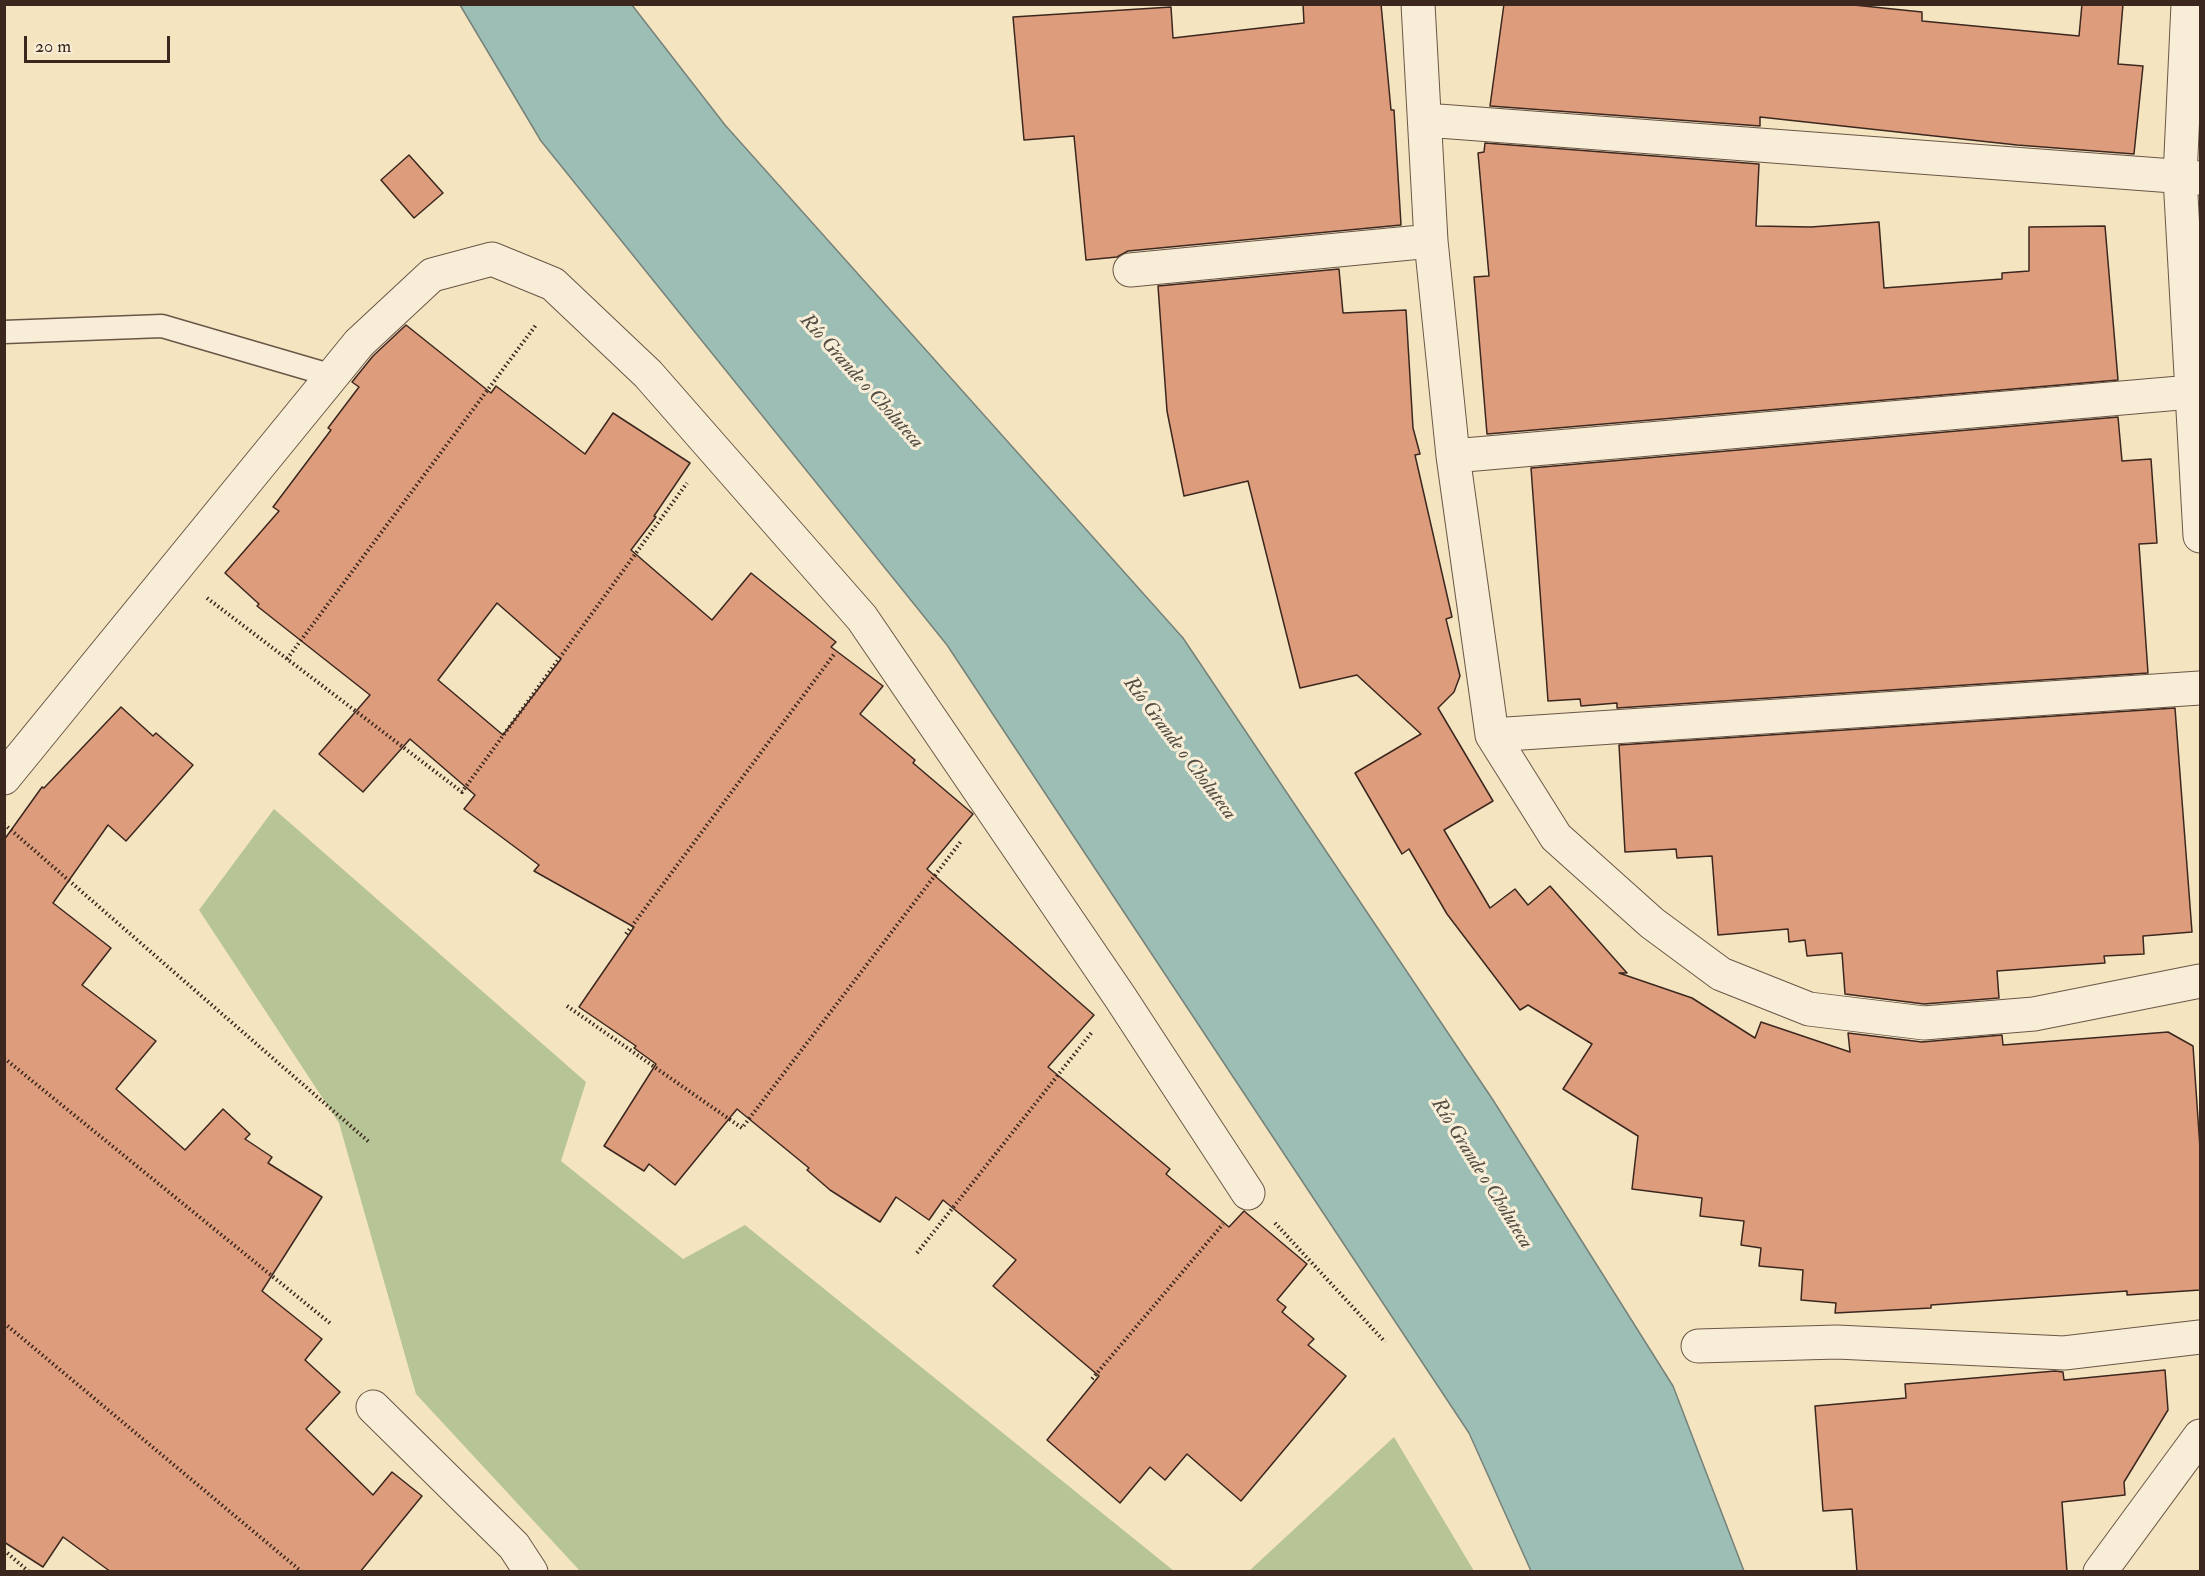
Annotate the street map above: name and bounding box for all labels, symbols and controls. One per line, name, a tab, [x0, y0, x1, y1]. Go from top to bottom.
scale bar	[27, 24, 172, 62]
text: 20 m	[35, 35, 71, 58]
water label: Río Grande o Choluteca	[794, 310, 928, 454]
water label: Río Grande o Choluteca	[1117, 673, 1241, 825]
water label: Río Grande o Choluteca	[1425, 1094, 1537, 1254]

